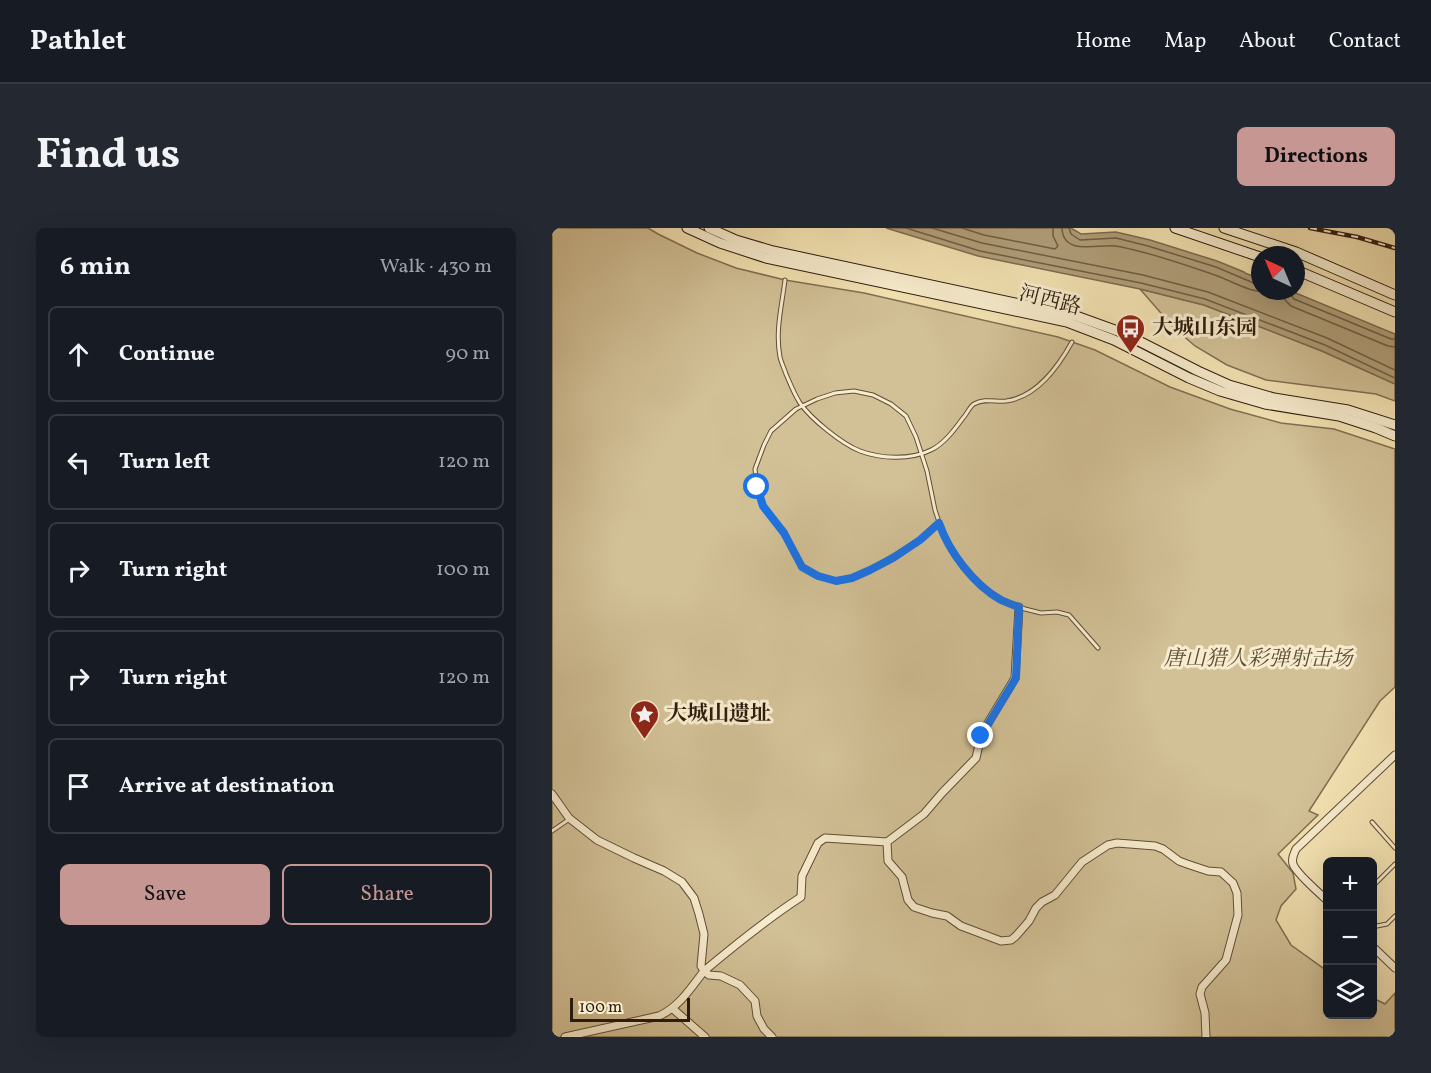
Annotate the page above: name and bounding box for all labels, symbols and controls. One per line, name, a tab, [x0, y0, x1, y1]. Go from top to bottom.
text: Pathlet	[30, 22, 126, 61]
text: Home	[1076, 27, 1131, 56]
text: Map	[1164, 27, 1206, 56]
text: About	[1239, 27, 1296, 56]
text: Contact	[1329, 27, 1401, 56]
text: Find us	[36, 127, 180, 186]
button: Directions	[1237, 127, 1395, 186]
north arrow	[1251, 246, 1305, 300]
text: 6 min	[60, 249, 131, 285]
text: Walk · 430 m	[380, 253, 492, 281]
street label: 河西路	[1016, 279, 1084, 323]
bus stop icon: 大城山东园	[1115, 312, 1147, 354]
place label: 大城山东园	[1152, 314, 1257, 343]
icon: ahead	[62, 338, 95, 371]
text: Continue	[119, 339, 215, 370]
text: 90 m	[446, 340, 490, 368]
icon: left	[62, 446, 95, 479]
text: Turn left	[119, 447, 210, 478]
text: 120 m	[438, 448, 490, 476]
route start	[743, 473, 769, 499]
icon: right	[62, 554, 95, 587]
text: Turn right	[119, 555, 227, 586]
text: 100 m	[436, 556, 490, 584]
park label: 唐山猎人彩弹射击场	[1164, 645, 1354, 674]
icon: right	[62, 662, 95, 695]
text: Turn right	[119, 663, 227, 694]
text: 120 m	[438, 664, 490, 692]
place icon: 大城山遗址	[629, 698, 661, 740]
place label: 大城山遗址	[666, 700, 771, 729]
route end	[967, 722, 993, 748]
icon: arrive	[62, 770, 95, 803]
text: Arrive at destination	[119, 771, 335, 802]
map controls	[1323, 857, 1377, 1019]
button: +	[1323, 857, 1377, 911]
button: Save	[60, 864, 270, 925]
button: Share	[282, 864, 492, 925]
button: −	[1323, 911, 1377, 965]
button: layers	[1323, 965, 1377, 1019]
scale bar	[570, 995, 690, 1022]
text: 100 m	[579, 997, 622, 1019]

